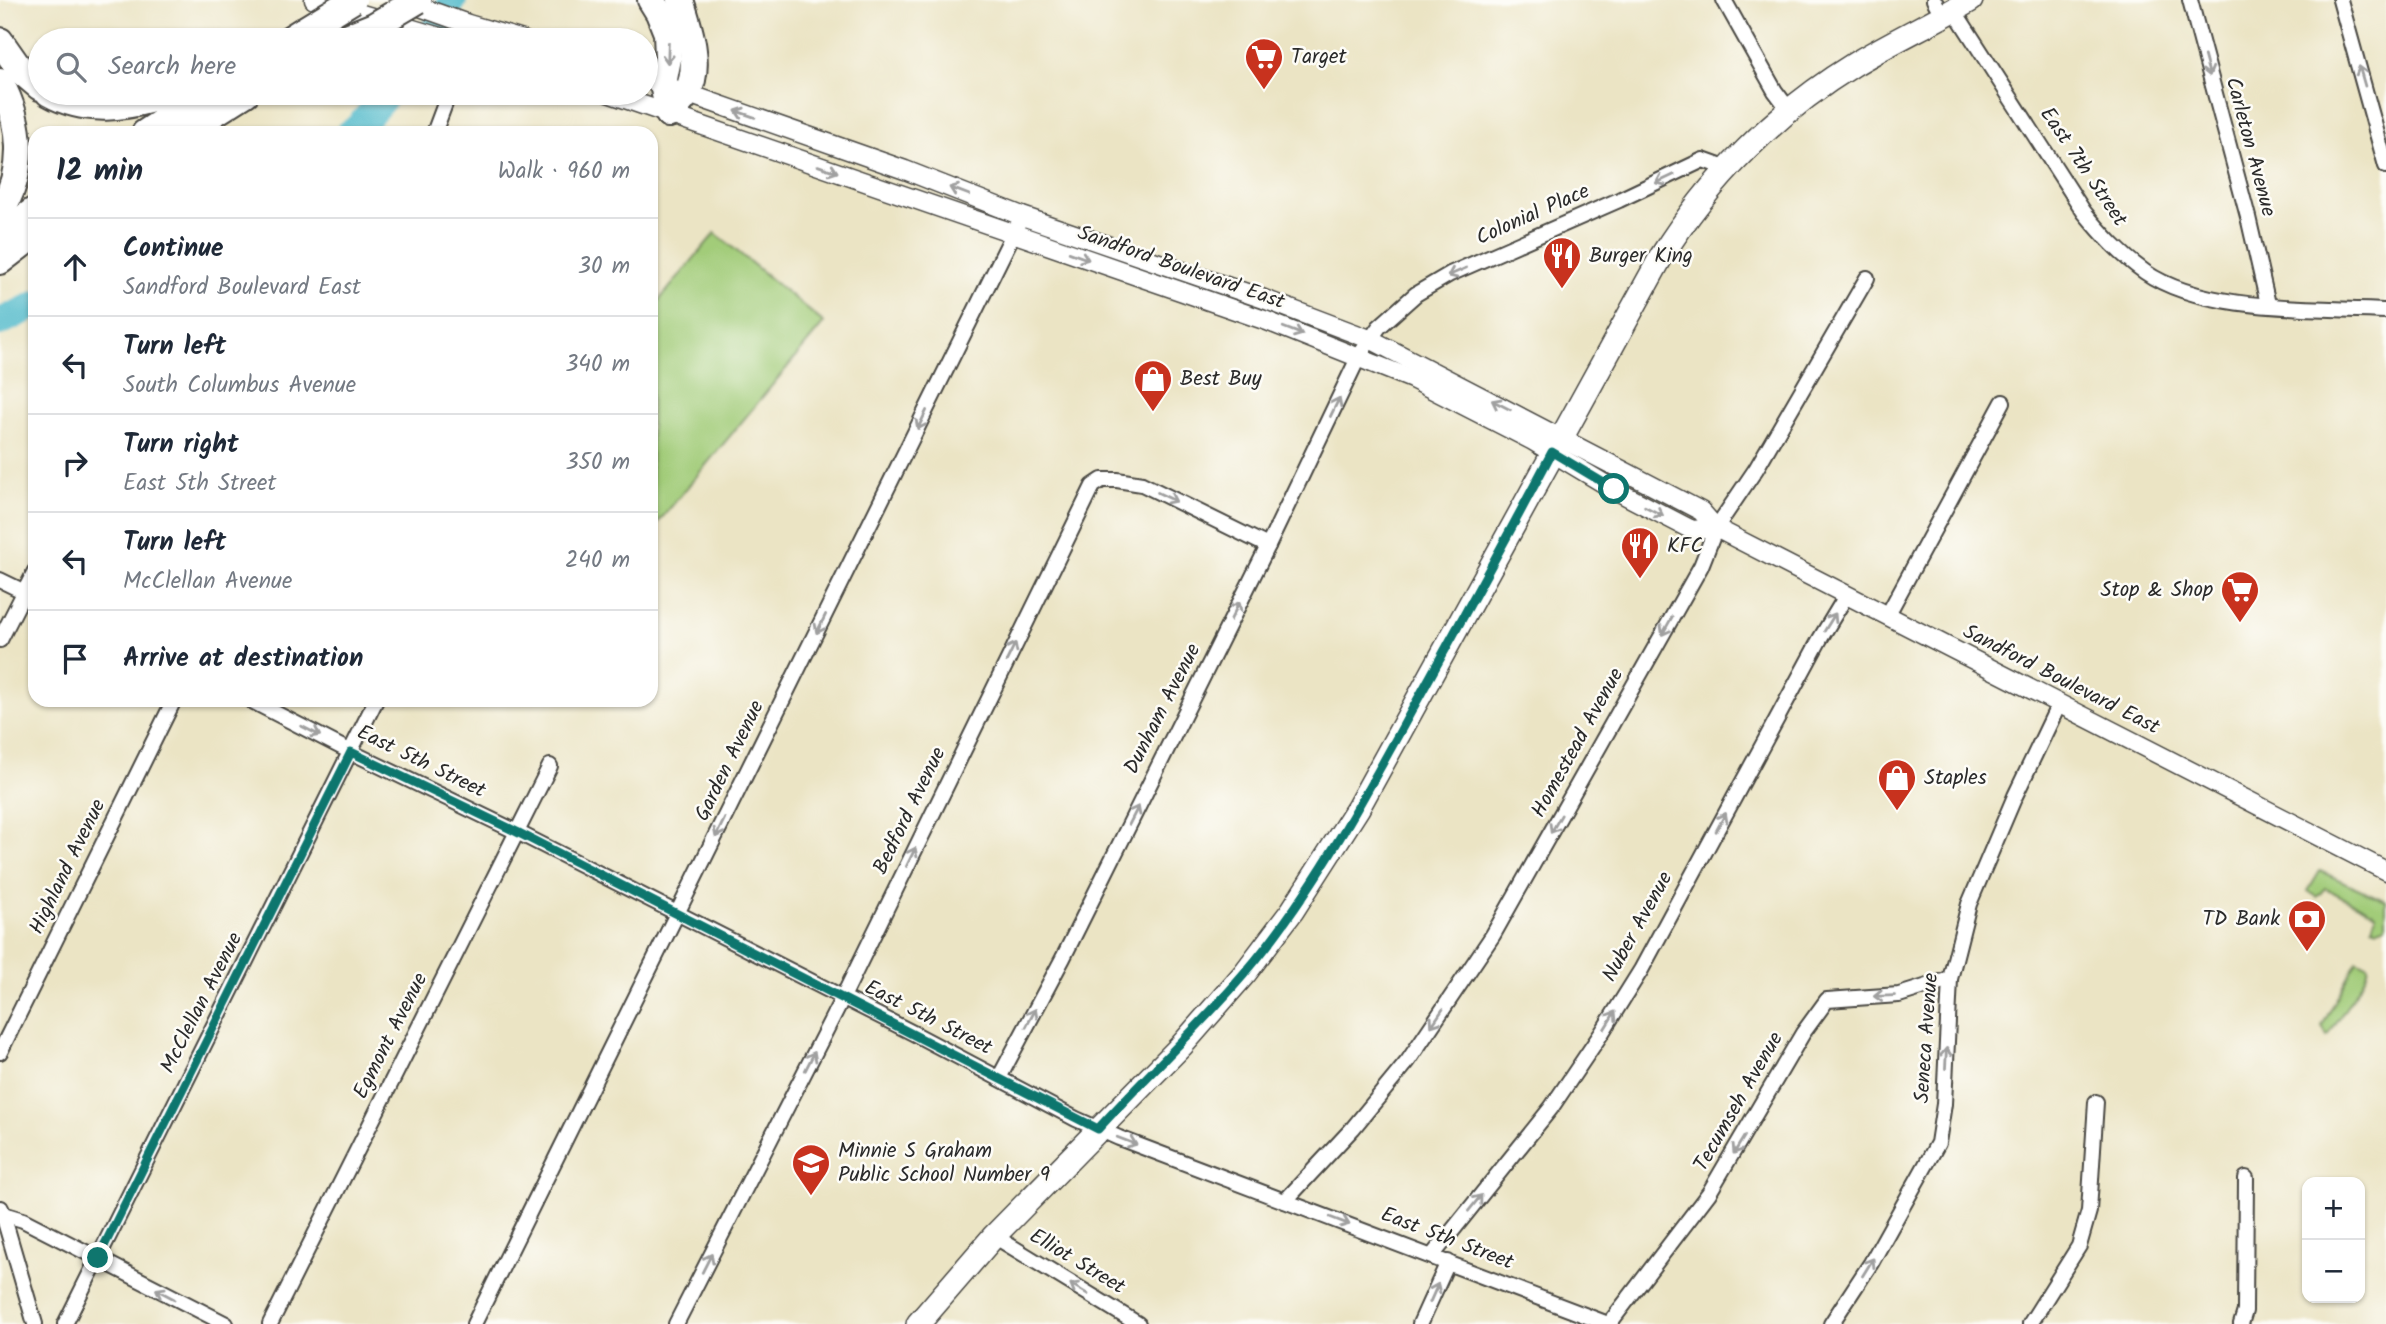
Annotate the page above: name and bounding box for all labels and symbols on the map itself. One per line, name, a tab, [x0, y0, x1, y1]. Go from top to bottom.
supermarket icon: Target	[1243, 36, 1285, 91]
place label: Target	[1291, 41, 1347, 74]
one-way arrow	[661, 42, 674, 65]
one-way arrow	[2201, 54, 2214, 77]
one-way arrow	[2354, 65, 2367, 87]
street label: Carleton Avenue	[2216, 74, 2285, 221]
street label: East 7th Street	[2031, 100, 2136, 234]
one-way arrow	[734, 106, 756, 119]
one-way arrow	[817, 164, 839, 176]
one-way arrow	[1655, 173, 1676, 186]
street label: Colonial Place	[1471, 175, 1596, 255]
one-way arrow	[948, 184, 970, 197]
street label: Sandford Boulevard East	[1073, 217, 1290, 319]
restaurant icon: Burger King	[1541, 235, 1583, 290]
place label: Burger King	[1589, 240, 1693, 273]
one-way arrow	[1067, 251, 1089, 264]
one-way arrow	[1447, 266, 1468, 279]
one-way arrow	[1282, 326, 1304, 338]
shop icon: Best Buy	[1132, 358, 1174, 413]
place label: Best Buy	[1180, 363, 1262, 396]
one-way arrow	[1329, 397, 1342, 418]
one-way arrow	[1491, 398, 1512, 412]
one-way arrow	[914, 410, 928, 430]
route start	[1598, 473, 1629, 504]
one-way arrow	[1156, 490, 1177, 504]
one-way arrow	[1643, 504, 1663, 518]
restaurant icon: KFC	[1619, 525, 1661, 580]
place label: KFC	[1667, 530, 1703, 563]
supermarket icon: Stop & Shop	[2219, 569, 2261, 624]
place label: Stop & Shop	[2101, 574, 2213, 607]
one-way arrow	[1229, 601, 1243, 622]
one-way arrow	[1823, 612, 1837, 632]
one-way arrow	[813, 613, 827, 634]
one-way arrow	[1660, 615, 1673, 636]
street label: Sandford Boulevard East	[1957, 616, 2166, 744]
street label: Dunham Avenue	[1116, 637, 1210, 780]
one-way arrow	[1004, 642, 1018, 663]
street label: Homestead Avenue	[1523, 662, 1633, 824]
street label: Garden Avenue	[686, 694, 774, 827]
street label: East 5th Street	[351, 716, 492, 808]
one-way arrow	[300, 725, 321, 739]
street label: Bedford Avenue	[865, 741, 955, 880]
shop icon: Staples	[1876, 757, 1918, 812]
place label: Staples	[1924, 762, 1987, 795]
street label: Highland Avenue	[21, 793, 115, 940]
one-way arrow	[1127, 805, 1141, 826]
one-way arrow	[1714, 812, 1728, 832]
one-way arrow	[1549, 814, 1563, 834]
one-way arrow	[712, 817, 726, 838]
one-way arrow	[905, 847, 918, 868]
street label: Nuber Avenue	[1594, 865, 1682, 988]
bank icon: TD Bank	[2286, 898, 2328, 953]
place label: TD Bank	[2203, 903, 2280, 936]
street label: McClellan Avenue	[152, 926, 252, 1079]
street label: Egmont Avenue	[345, 967, 437, 1105]
street label: Seneca Avenue	[1906, 971, 1948, 1104]
street label: East 5th Street	[858, 972, 999, 1065]
one-way arrow	[1873, 989, 1896, 1002]
one-way arrow	[1024, 1008, 1038, 1028]
one-way arrow	[1430, 1008, 1444, 1027]
one-way arrow	[1602, 1011, 1617, 1030]
street label: Tecumseh Avenue	[1686, 1025, 1793, 1178]
one-way arrow	[1940, 1047, 1953, 1070]
one-way arrow	[804, 1051, 818, 1072]
place label: Minnie S Graham Public School Number 9	[838, 1135, 1050, 1192]
one-way arrow	[1116, 1135, 1138, 1148]
one-way arrow	[1731, 1135, 1746, 1154]
school or university icon: Minnie S Graham Public School Number 9	[790, 1142, 832, 1197]
one-way arrow	[1467, 1194, 1482, 1212]
street label: East 5th Street	[1376, 1199, 1519, 1280]
one-way arrow	[1329, 1216, 1350, 1229]
street label: Elliot Street	[1023, 1220, 1132, 1304]
route end	[82, 1242, 113, 1273]
one-way arrow	[700, 1253, 714, 1274]
one-way arrow	[1861, 1257, 1875, 1277]
one-way arrow	[1070, 1281, 1090, 1295]
one-way arrow	[1428, 1283, 1441, 1304]
one-way arrow	[155, 1287, 176, 1300]

